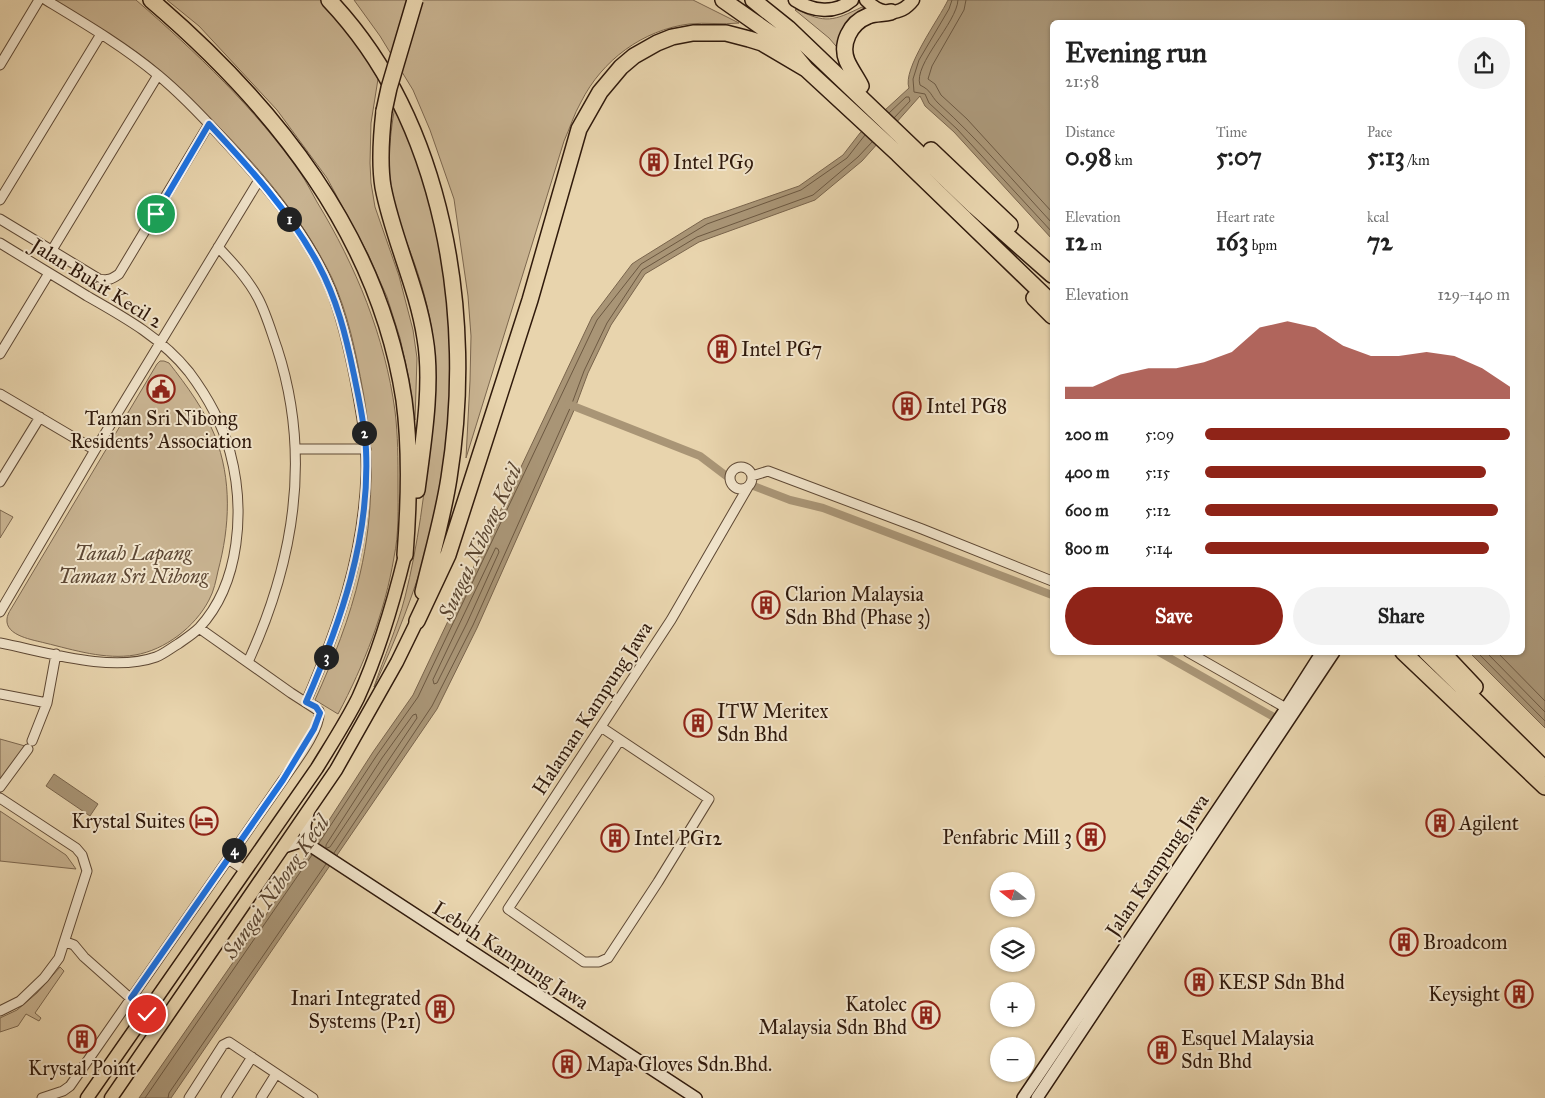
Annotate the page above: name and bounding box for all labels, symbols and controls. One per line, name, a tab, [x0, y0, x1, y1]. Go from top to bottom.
text: Evening run	[1065, 35, 1207, 70]
button: share	[1458, 37, 1510, 89]
text: 21:58	[1065, 72, 1099, 91]
text: Distance	[1065, 124, 1115, 141]
text: Time	[1216, 124, 1247, 141]
text: Pace	[1367, 124, 1392, 141]
text: 0.98	[1065, 141, 1111, 172]
text: 5:07	[1216, 141, 1262, 172]
text: 5:13	[1367, 141, 1405, 172]
building icon: Intel PG9	[639, 147, 669, 177]
place label: Intel PG9	[673, 150, 754, 174]
text: km	[1111, 152, 1133, 169]
text: /km	[1405, 152, 1430, 169]
pin	[135, 193, 177, 235]
icon: arrive	[142, 200, 170, 228]
pin: 1	[276, 206, 302, 232]
text: Elevation	[1065, 209, 1121, 226]
text: Heart rate	[1216, 209, 1275, 226]
text: kcal	[1367, 209, 1389, 226]
text: 1	[287, 211, 292, 228]
text: 12	[1065, 226, 1087, 257]
text: 163	[1216, 226, 1249, 257]
text: 72	[1367, 226, 1393, 257]
street label: Jalan Bukit Kecil 2	[24, 232, 167, 334]
text: m	[1087, 237, 1102, 254]
text: bpm	[1249, 237, 1277, 254]
text: Elevation	[1065, 285, 1129, 304]
text: 129–140 m	[1437, 285, 1510, 304]
building icon: Intel PG7	[707, 334, 737, 364]
place label: Intel PG7	[741, 337, 822, 361]
public building icon: Taman Sri Nibong Residents' Association	[146, 374, 176, 404]
building icon: Intel PG8	[892, 391, 922, 421]
place label: Intel PG8	[926, 394, 1007, 418]
place label: Taman Sri Nibong Residents' Association	[70, 406, 252, 453]
pin: 2	[352, 420, 376, 446]
text: 2	[361, 425, 368, 442]
text: 200 m	[1065, 425, 1108, 444]
text: 5:09	[1145, 425, 1174, 444]
water label: Sungai Nibong Kecil	[432, 458, 529, 625]
text: 400 m	[1065, 463, 1109, 482]
text: 5:15	[1145, 463, 1170, 482]
text: 600 m	[1065, 501, 1109, 520]
text: 5:12	[1145, 501, 1171, 520]
text: 800 m	[1065, 539, 1109, 558]
text: 5:14	[1145, 539, 1172, 558]
park label: Tanah Lapang Taman Sri Nibong	[58, 541, 209, 588]
place label: Clarion Malaysia Sdn Bhd (Phase 3)	[785, 582, 931, 630]
button: Save	[1065, 587, 1283, 645]
button: Share	[1293, 587, 1510, 645]
building icon: Clarion Malaysia Sdn Bhd (Phase 3)	[751, 590, 781, 620]
street label: Halaman Kampung Jawa	[527, 616, 658, 800]
pin: 3	[314, 644, 338, 670]
text: 3	[324, 649, 329, 666]
place label: ITW Meritex Sdn Bhd	[717, 699, 829, 746]
building icon: ITW Meritex Sdn Bhd	[683, 708, 713, 738]
street label: Jalan Kampung Jawa	[1099, 789, 1215, 943]
hotel icon: Krystal Suites	[189, 806, 219, 836]
water label: Sungai Nibong Kecil	[216, 808, 336, 964]
building icon: Agilent	[1425, 808, 1455, 838]
place label: Krystal Suites	[71, 809, 185, 833]
place label: Agilent	[1458, 811, 1519, 836]
building icon: Penfabric Mill 3	[1076, 822, 1106, 852]
building icon: Intel PG12	[600, 823, 630, 853]
place label: Penfabric Mill 3	[942, 825, 1072, 849]
place label: Intel PG12	[634, 826, 722, 850]
pin: 4	[222, 838, 246, 862]
text: 4	[231, 842, 238, 859]
north arrow	[990, 872, 1035, 918]
map controls	[990, 872, 1035, 1082]
street label: Lebuh Kampung Jawa	[428, 896, 594, 1015]
button: layers	[990, 927, 1035, 972]
building icon: Broadcom	[1389, 927, 1419, 957]
place label: Broadcom	[1423, 930, 1508, 954]
building icon: KESP Sdn Bhd	[1184, 967, 1214, 997]
place label: KESP Sdn Bhd	[1218, 970, 1345, 994]
building icon: Keysight	[1504, 979, 1534, 1009]
button: +	[990, 982, 1035, 1027]
place label: Keysight	[1428, 982, 1500, 1007]
place label: Inari Integrated Systems (P21)	[290, 986, 421, 1034]
place label: Katolec Malaysia Sdn Bhd	[758, 992, 907, 1039]
pin	[126, 993, 168, 1035]
building icon: Inari Integrated Systems (P21)	[425, 994, 455, 1024]
icon: check	[133, 1000, 161, 1028]
building icon: Katolec Malaysia Sdn Bhd	[911, 1000, 941, 1030]
building icon: Krystal Point	[67, 1024, 97, 1054]
place label: Esquel Malaysia Sdn Bhd	[1181, 1026, 1315, 1073]
building icon: Esquel Malaysia Sdn Bhd	[1147, 1035, 1177, 1065]
button: −	[990, 1037, 1035, 1082]
building icon: Mapa Gloves Sdn.Bhd.	[552, 1049, 582, 1079]
place label: Mapa Gloves Sdn.Bhd.	[586, 1052, 772, 1076]
place label: Krystal Point	[28, 1056, 136, 1080]

